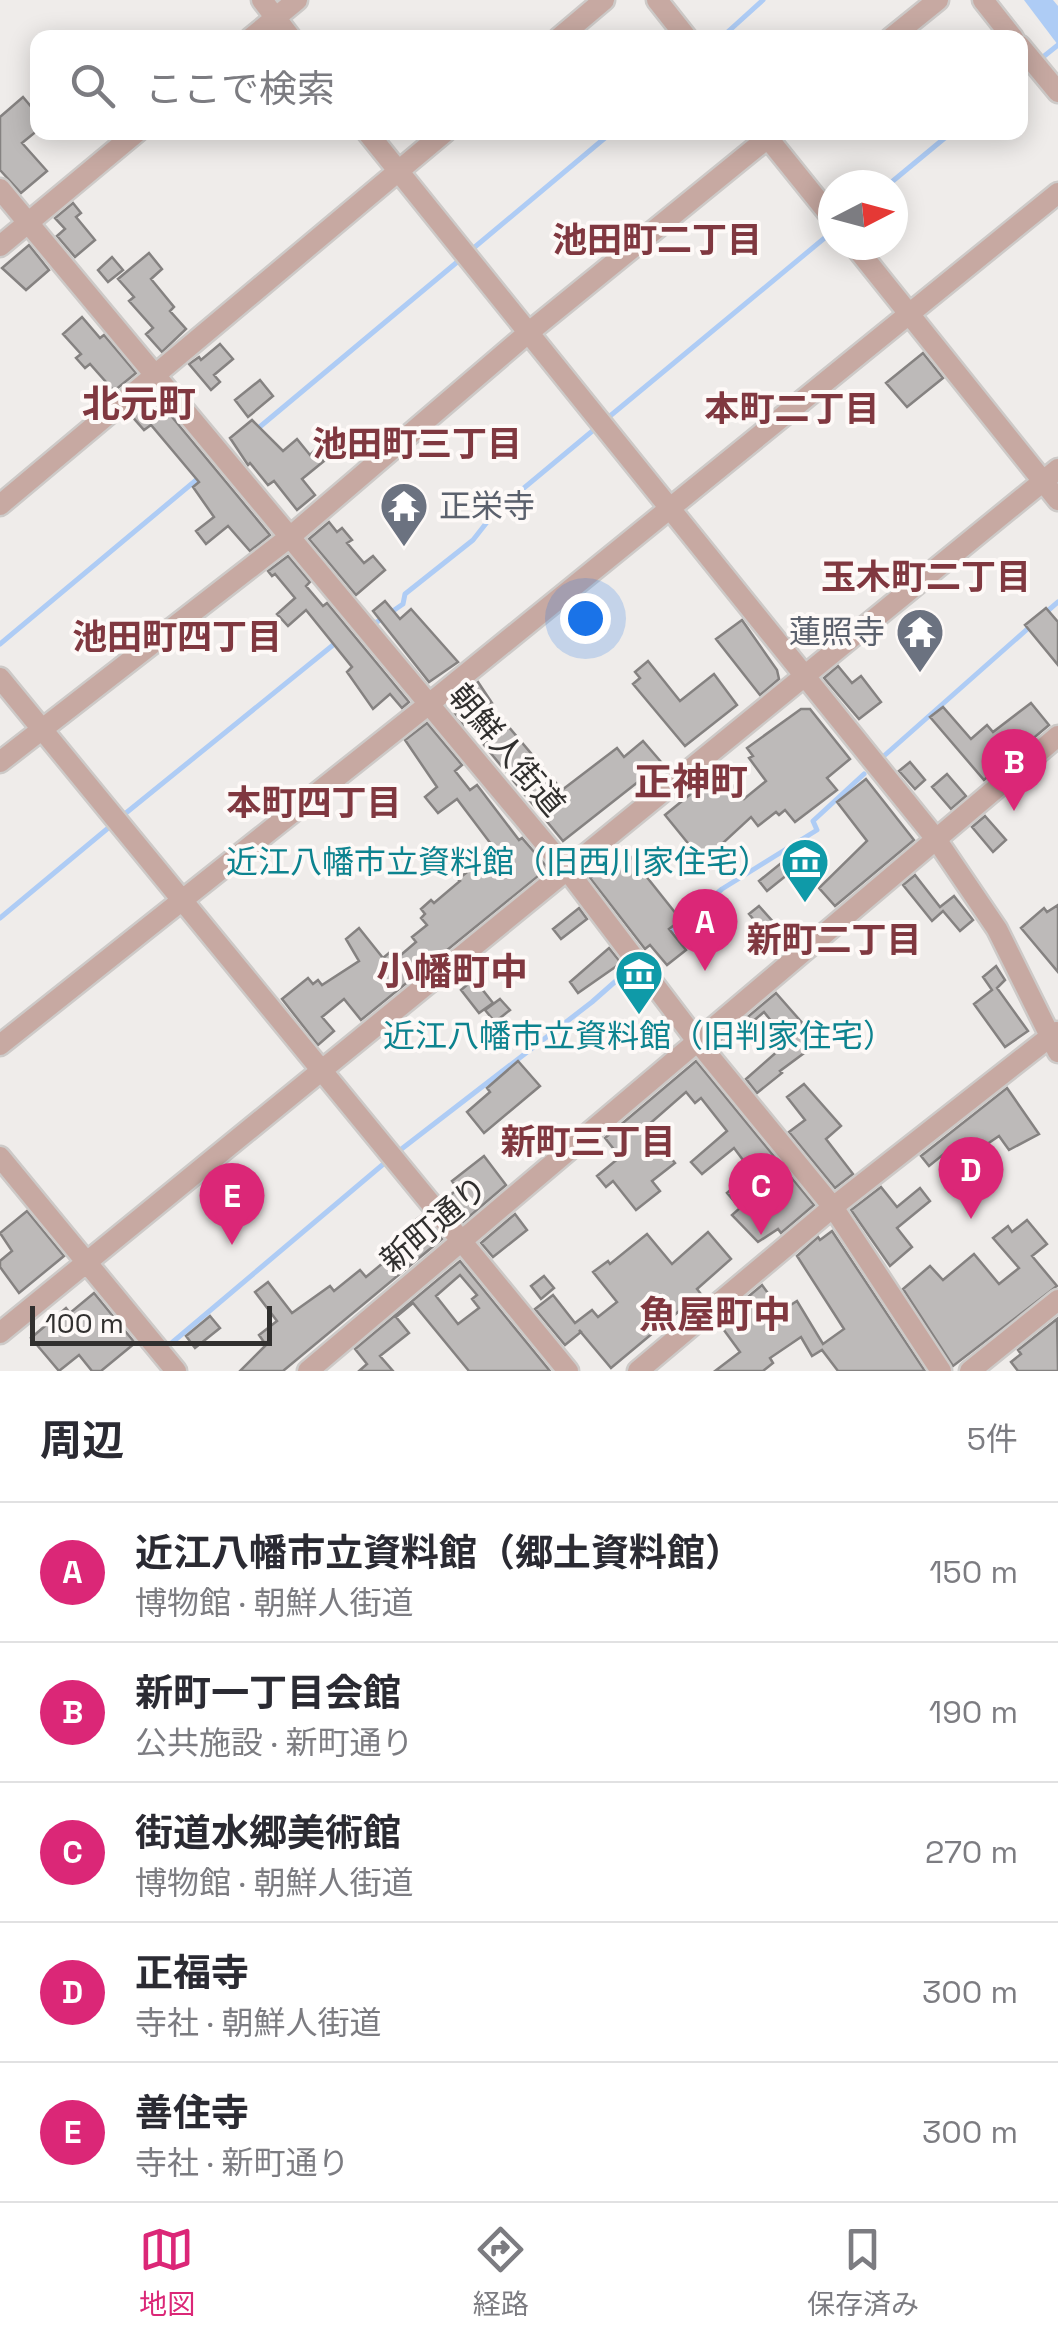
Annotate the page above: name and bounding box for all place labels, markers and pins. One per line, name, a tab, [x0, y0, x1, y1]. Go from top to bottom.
temple icon: 正栄寺	[378, 480, 430, 548]
place label: 正栄寺	[439, 486, 535, 526]
temple icon: 蓮照寺	[894, 606, 946, 674]
place label: 蓮照寺	[789, 612, 885, 652]
pin: B	[982, 728, 1046, 811]
museum icon: 近江八幡市立資料館（旧西川家住宅）	[779, 836, 831, 904]
place label: 近江八幡市立資料館（旧西川家住宅）	[226, 842, 770, 882]
pin: A	[672, 888, 738, 971]
museum icon: 近江八幡市立資料館（旧判家住宅）	[613, 948, 665, 1016]
place label: 近江八幡市立資料館（旧判家住宅）	[383, 1016, 895, 1056]
pin: D	[938, 1136, 1004, 1219]
pin: C	[728, 1152, 794, 1235]
pin: E	[200, 1162, 264, 1245]

